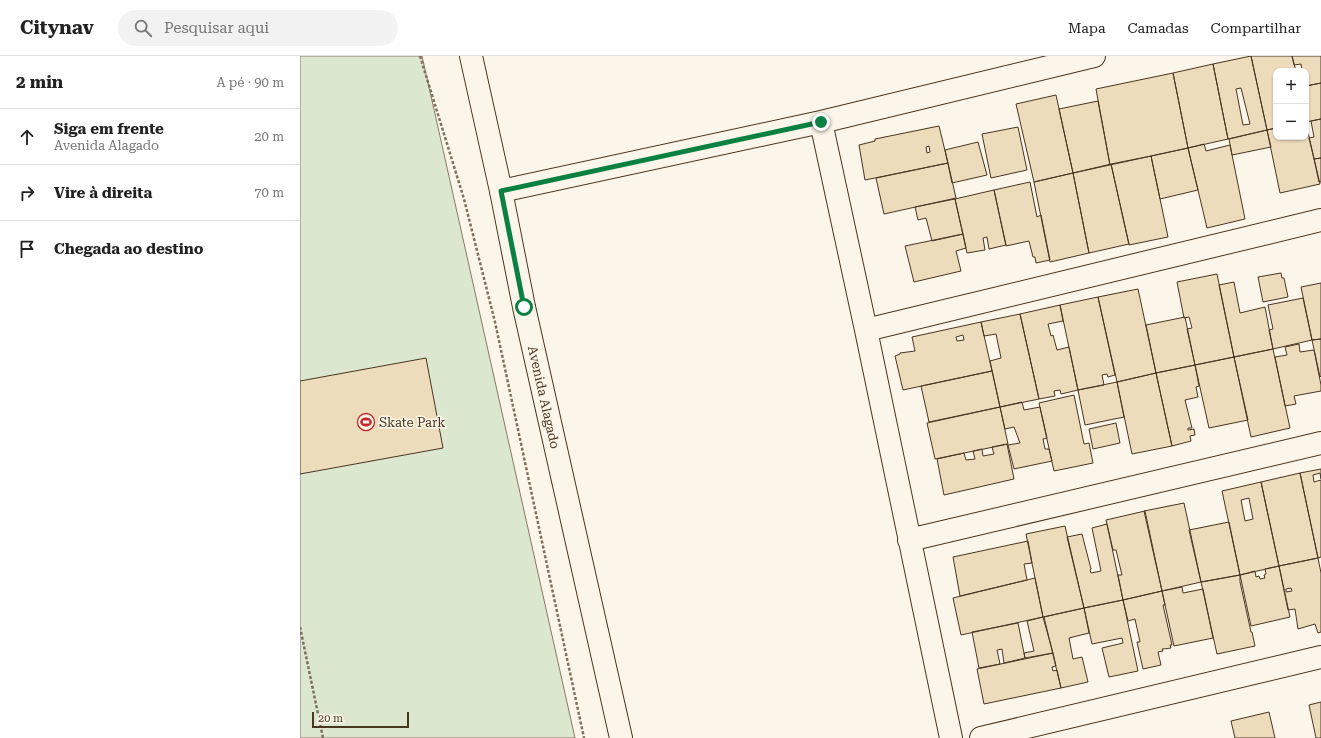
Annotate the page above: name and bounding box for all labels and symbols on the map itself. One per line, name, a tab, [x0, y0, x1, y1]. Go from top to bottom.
route end	[812, 113, 830, 131]
route start	[515, 298, 533, 316]
street label: Avenida Alagado	[525, 344, 563, 450]
sports icon: Skate Park	[356, 412, 376, 432]
place label: Skate Park	[379, 415, 446, 430]
scale bar	[312, 710, 409, 729]

